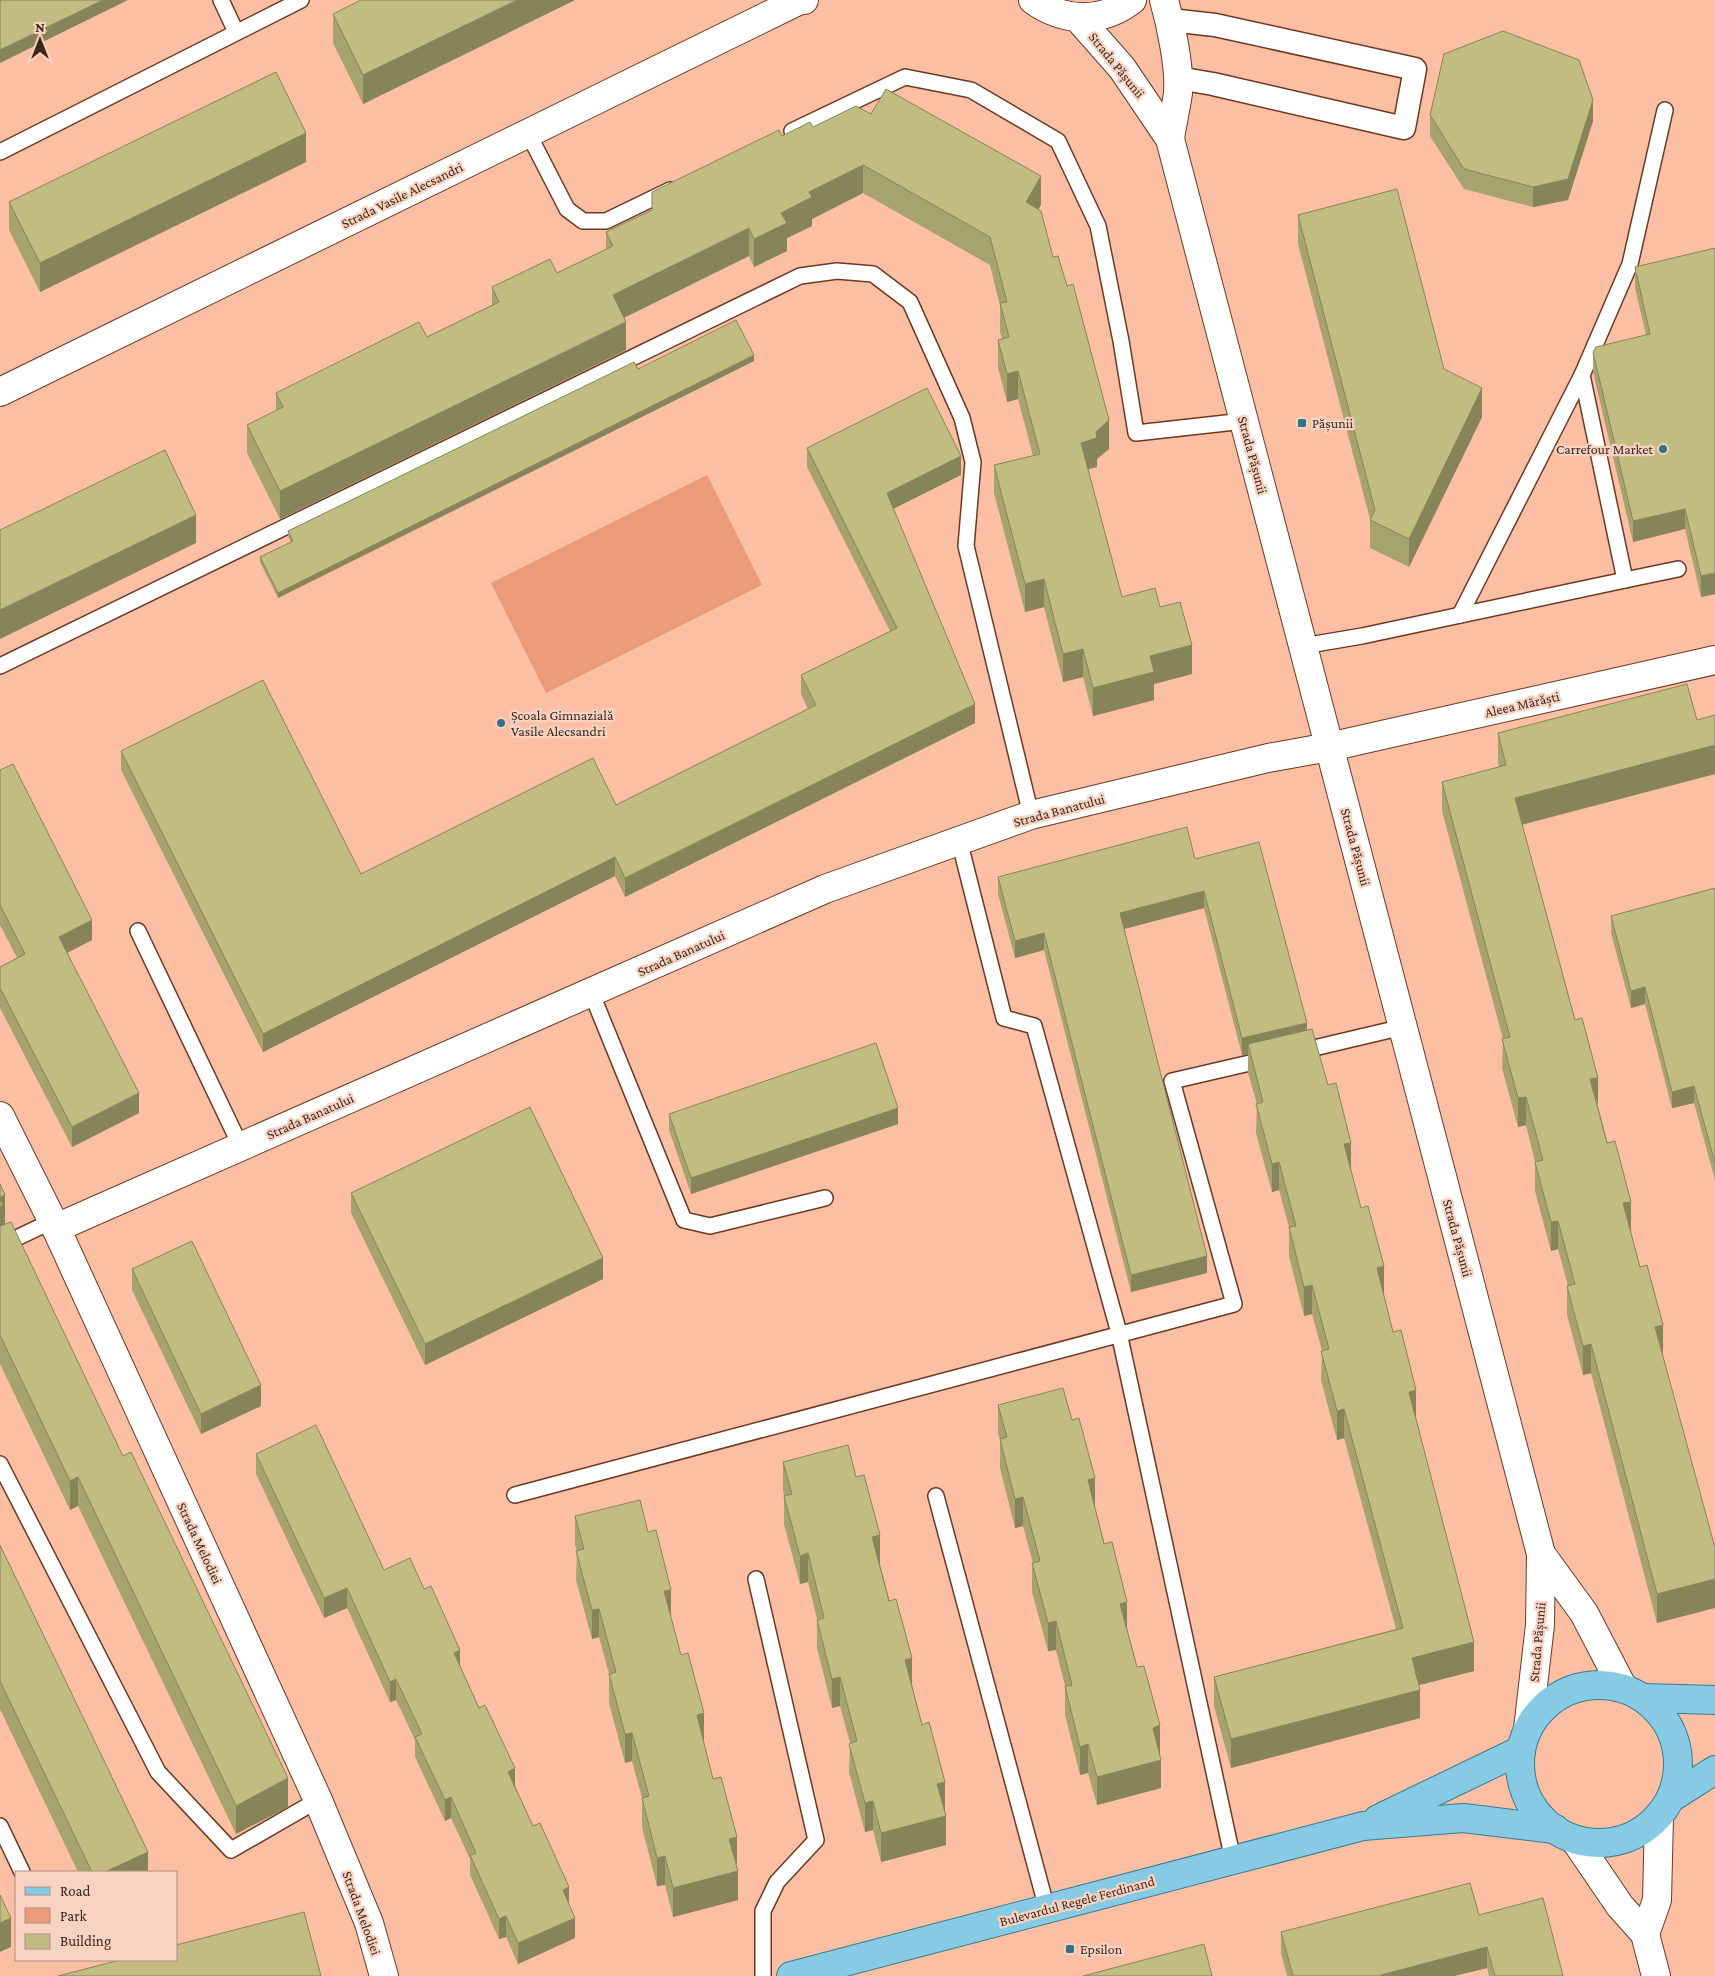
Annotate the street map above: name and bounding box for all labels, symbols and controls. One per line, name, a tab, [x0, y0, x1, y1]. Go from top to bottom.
north arrow	[15, 15, 65, 65]
text: N	[35, 19, 45, 35]
street label: Strada Pășunii	[1085, 29, 1149, 102]
street label: Strada Vasile Alecsandri	[339, 158, 466, 231]
street label: Strada Pășunii	[1234, 414, 1271, 496]
place label: Pășunii	[1312, 415, 1353, 432]
marker: Pășunii	[1296, 417, 1308, 429]
place label: Carrefour Market	[1556, 441, 1653, 457]
marker: Carrefour Market	[1657, 443, 1669, 455]
street label: Aleea Mărăști	[1483, 688, 1561, 721]
place label: Școala Gimnazială Vasile Alecsandri	[511, 707, 614, 739]
marker: Școala Gimnazială Vasile Alecsandri	[495, 717, 507, 729]
street label: Strada Banatului	[1012, 790, 1107, 830]
street label: Strada Pășunii	[1337, 806, 1374, 888]
street label: Strada Banatului	[635, 926, 727, 979]
street label: Strada Banatului	[264, 1089, 356, 1142]
street label: Strada Pășunii	[1439, 1197, 1476, 1279]
street label: Strada Melodiei	[174, 1500, 226, 1587]
street label: Strada Pășunii	[1526, 1601, 1549, 1683]
street label: Strada Melodiei	[339, 1869, 385, 1957]
legend	[15, 1871, 178, 1961]
street label: Bulevardul Regele Ferdinand	[998, 1872, 1157, 1929]
text: Road	[60, 1883, 91, 1899]
text: Park	[60, 1908, 87, 1924]
text: Building	[60, 1933, 111, 1950]
place label: Epsilon	[1080, 1941, 1123, 1957]
marker: Epsilon	[1064, 1943, 1076, 1955]

